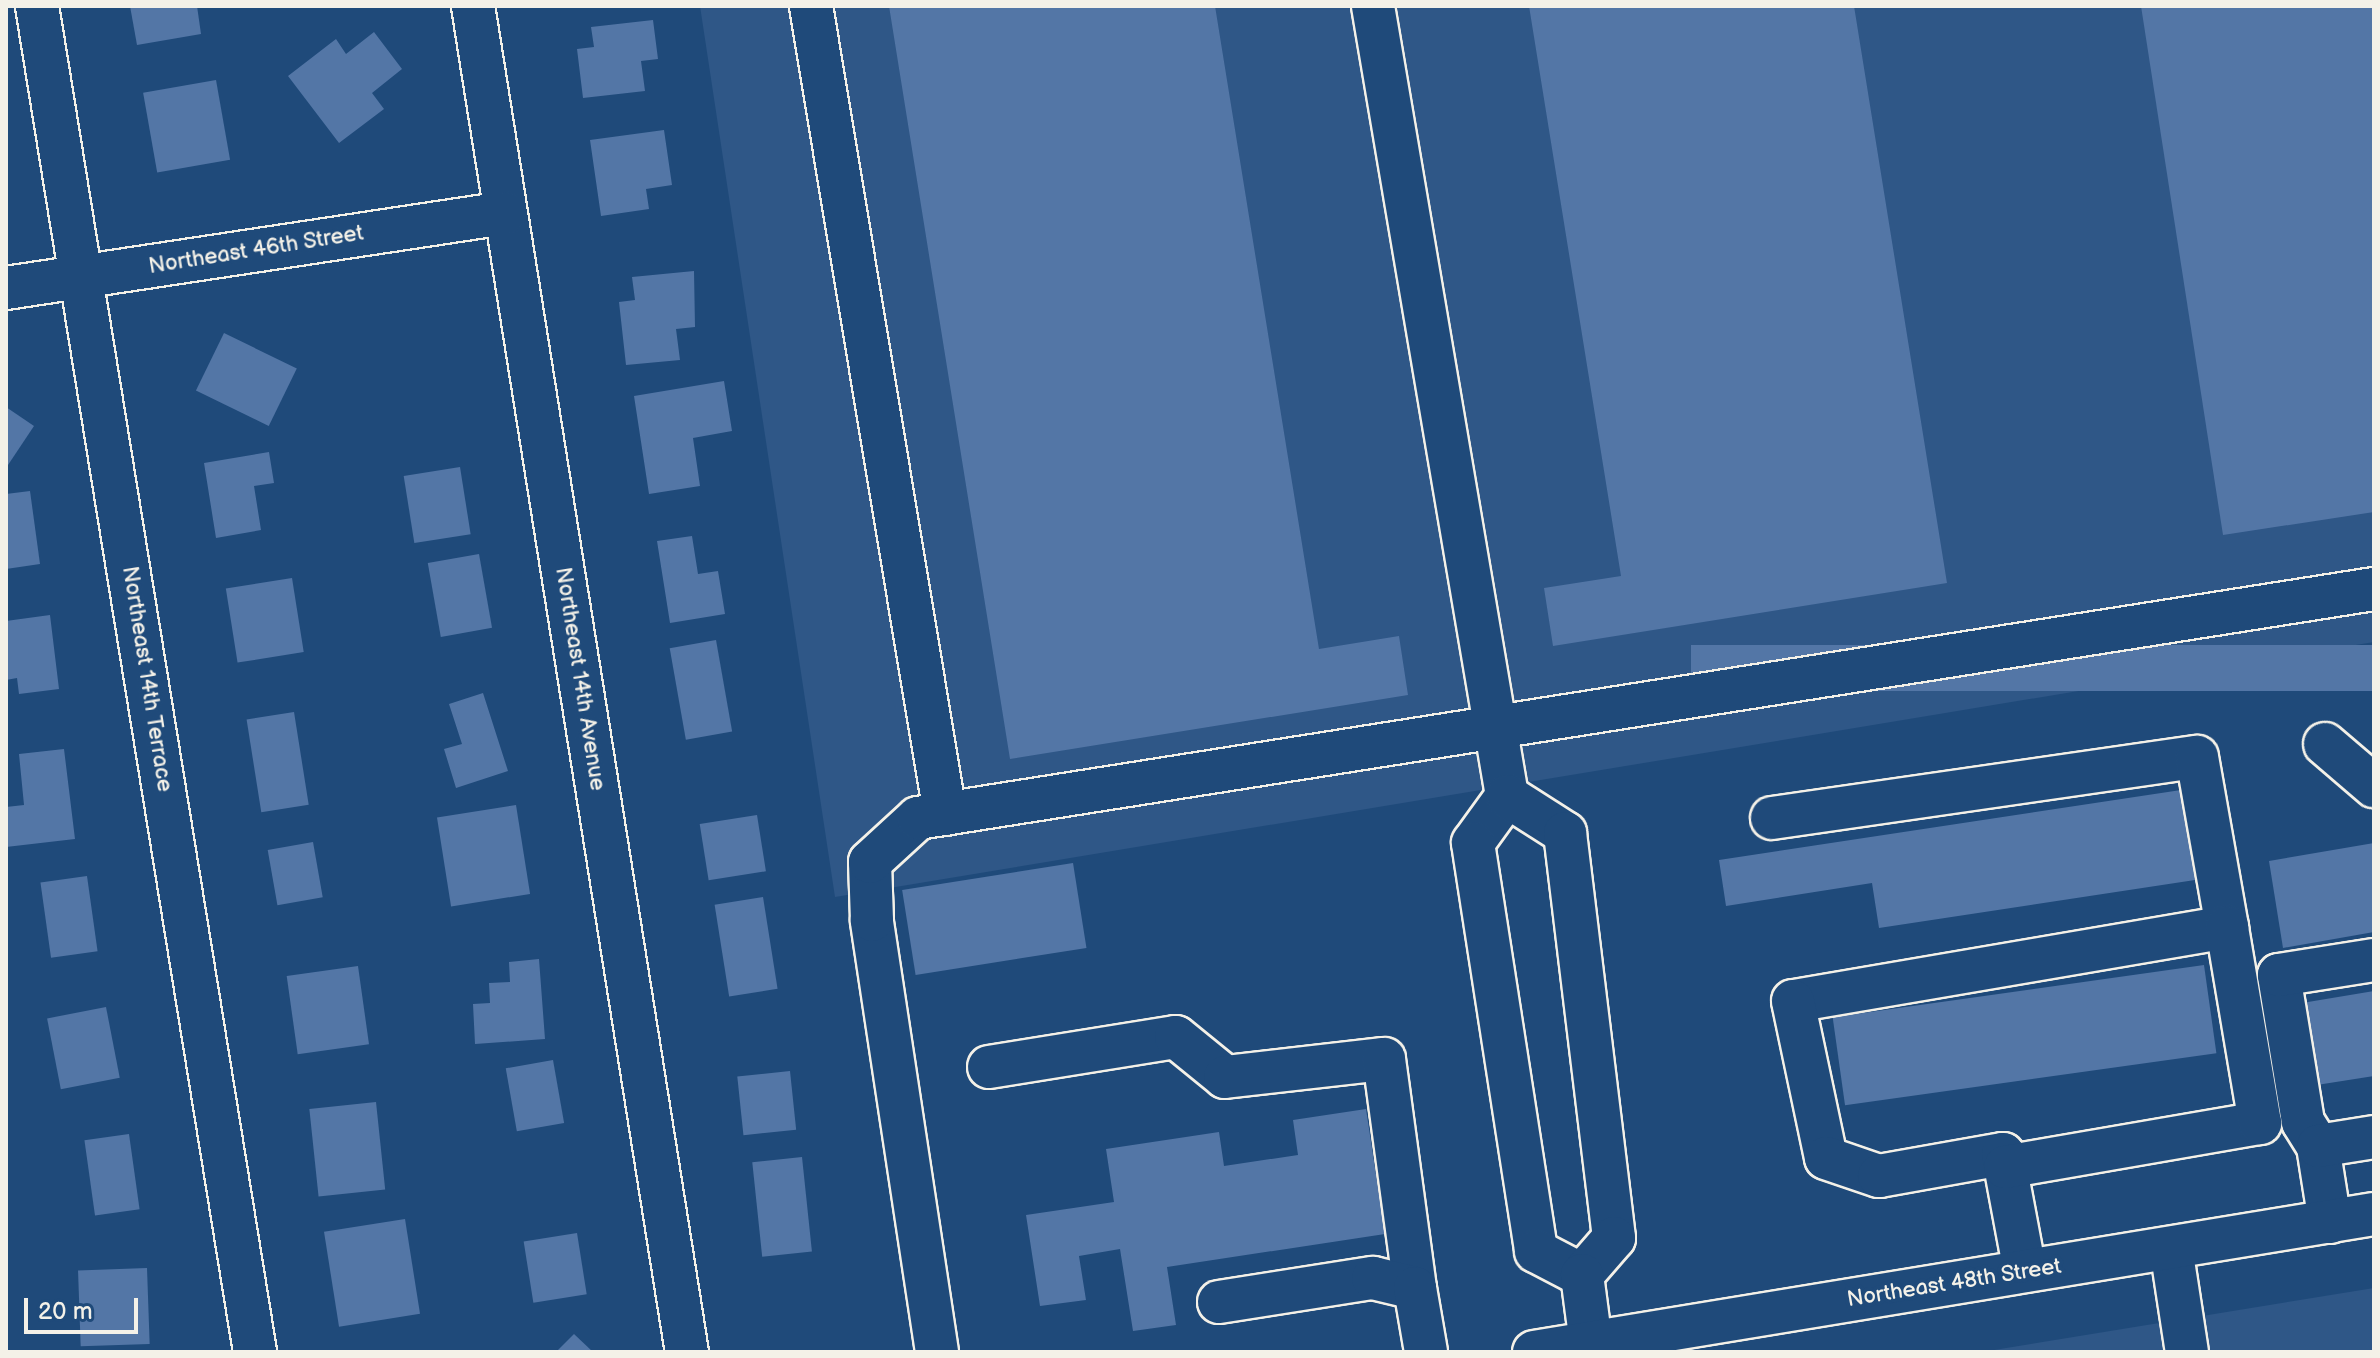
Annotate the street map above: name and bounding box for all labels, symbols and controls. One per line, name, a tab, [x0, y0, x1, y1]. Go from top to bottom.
street label: Northeast 46th Street	[147, 220, 365, 280]
street label: Northeast 14th Terrace	[116, 564, 178, 794]
street label: Northeast 14th Avenue	[549, 565, 611, 793]
street label: Northeast 48th Street	[1845, 1253, 2063, 1313]
scale bar	[28, 1282, 142, 1332]
text: 20 m	[38, 1297, 93, 1326]

